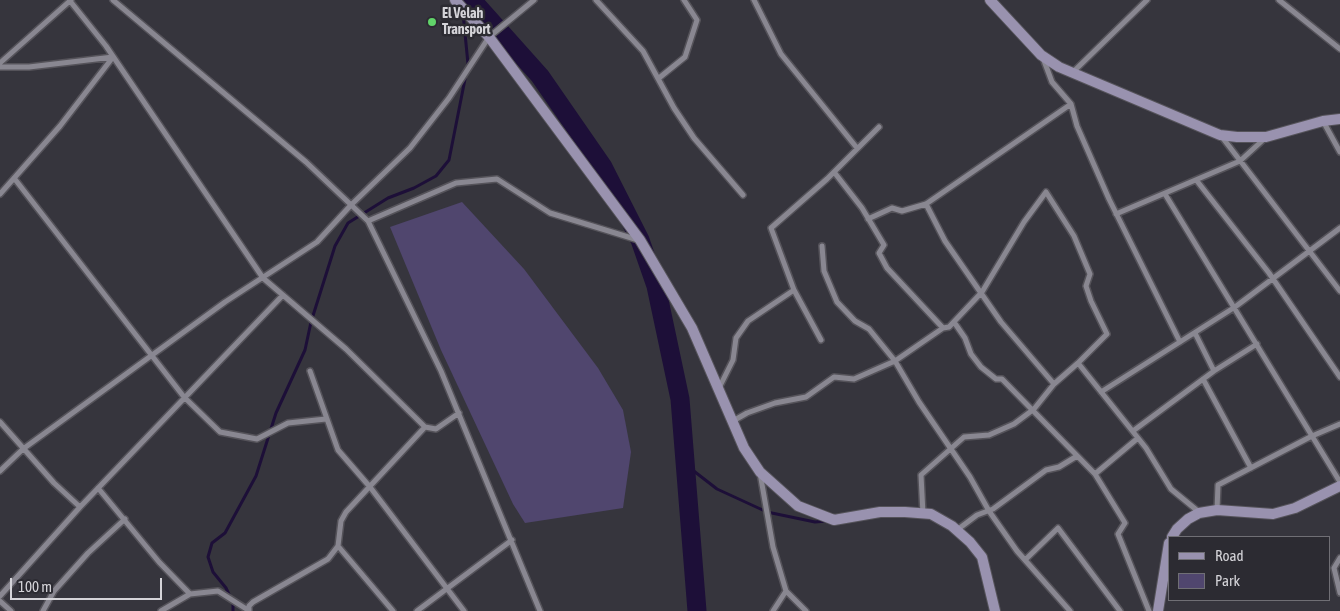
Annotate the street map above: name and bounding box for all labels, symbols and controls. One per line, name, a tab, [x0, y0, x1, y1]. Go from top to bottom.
place label: El Velah Transport	[442, 6, 491, 38]
marker: El Velah Transport	[426, 16, 438, 28]
legend	[1168, 536, 1330, 601]
text: Road	[1215, 547, 1244, 564]
scale bar	[12, 568, 165, 600]
text: Park	[1215, 572, 1240, 589]
text: 100 m	[18, 578, 52, 595]

